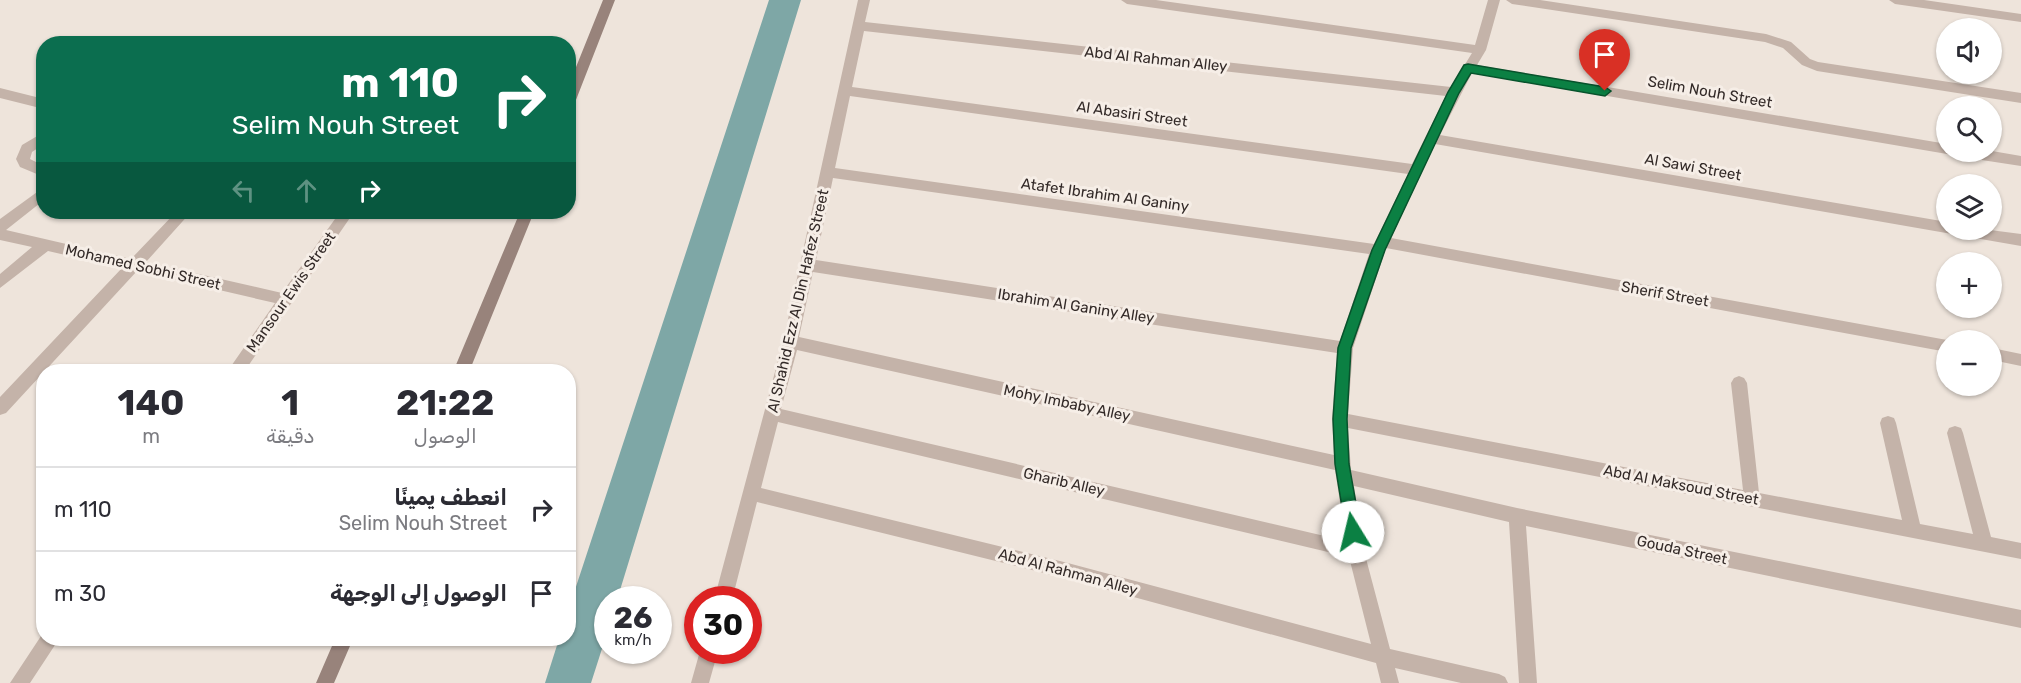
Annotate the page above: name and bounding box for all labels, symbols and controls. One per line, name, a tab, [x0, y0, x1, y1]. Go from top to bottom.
map controls	[1936, 18, 2002, 396]
button: sound	[1936, 18, 2002, 84]
pin	[1579, 29, 1630, 91]
icon: arrive	[1588, 38, 1621, 71]
street label: Abd Al Rahman Alley	[1084, 43, 1228, 75]
text: 110 m	[341, 58, 459, 108]
icon: right	[480, 60, 558, 138]
street label: Selim Nouh Street	[1646, 72, 1774, 112]
button: search	[1936, 96, 2002, 162]
street label: Al Abasiri Street	[1075, 97, 1189, 131]
text: Selim Nouh Street	[232, 109, 459, 141]
street label: Al Sawi Street	[1643, 150, 1743, 184]
icon: left	[227, 174, 260, 207]
icon: ahead	[290, 174, 323, 207]
icon: right	[353, 174, 386, 207]
street label: Atafet Ibrahim Al Ganiny	[1020, 174, 1190, 216]
button: layers	[1936, 174, 2002, 240]
street label: Al Shahid Ezz Al Din Hafez Street	[763, 187, 833, 415]
street label: Mansour Ewis Street	[243, 228, 339, 356]
street label: Mohamed Sobhi Street	[64, 240, 223, 294]
button: +	[1936, 252, 2002, 318]
street label: Sherif Street	[1620, 277, 1710, 311]
street label: Ibrahim Al Ganiny Alley	[996, 285, 1156, 327]
button: −	[1936, 330, 2002, 396]
text: 140	[118, 381, 185, 424]
text: 1	[281, 381, 299, 424]
text: 21:22	[396, 381, 494, 424]
street label: Mohy Imbaby Alley	[1002, 381, 1132, 425]
text: m	[142, 424, 160, 448]
text: دقيقة	[266, 424, 314, 448]
text: الوصول	[414, 424, 477, 448]
street label: Abd Al Maksoud Street	[1602, 461, 1760, 509]
street label: Gharib Alley	[1022, 464, 1106, 500]
text: انعطف يمينًا	[394, 484, 507, 511]
icon: right	[525, 493, 558, 526]
text: 110 m	[54, 496, 112, 523]
position arrow	[1321, 500, 1385, 564]
text: Selim Nouh Street	[339, 511, 507, 535]
street label: Gouda Street	[1635, 532, 1729, 568]
street label: Abd Al Rahman Alley	[996, 545, 1140, 599]
icon: arrive	[525, 577, 558, 610]
text: 30 m	[54, 580, 106, 607]
text: الوصول إلى الوجهة	[330, 580, 507, 607]
speed limit sign: 30	[684, 586, 762, 664]
text: 26	[613, 600, 653, 636]
text: km/h	[614, 631, 652, 649]

